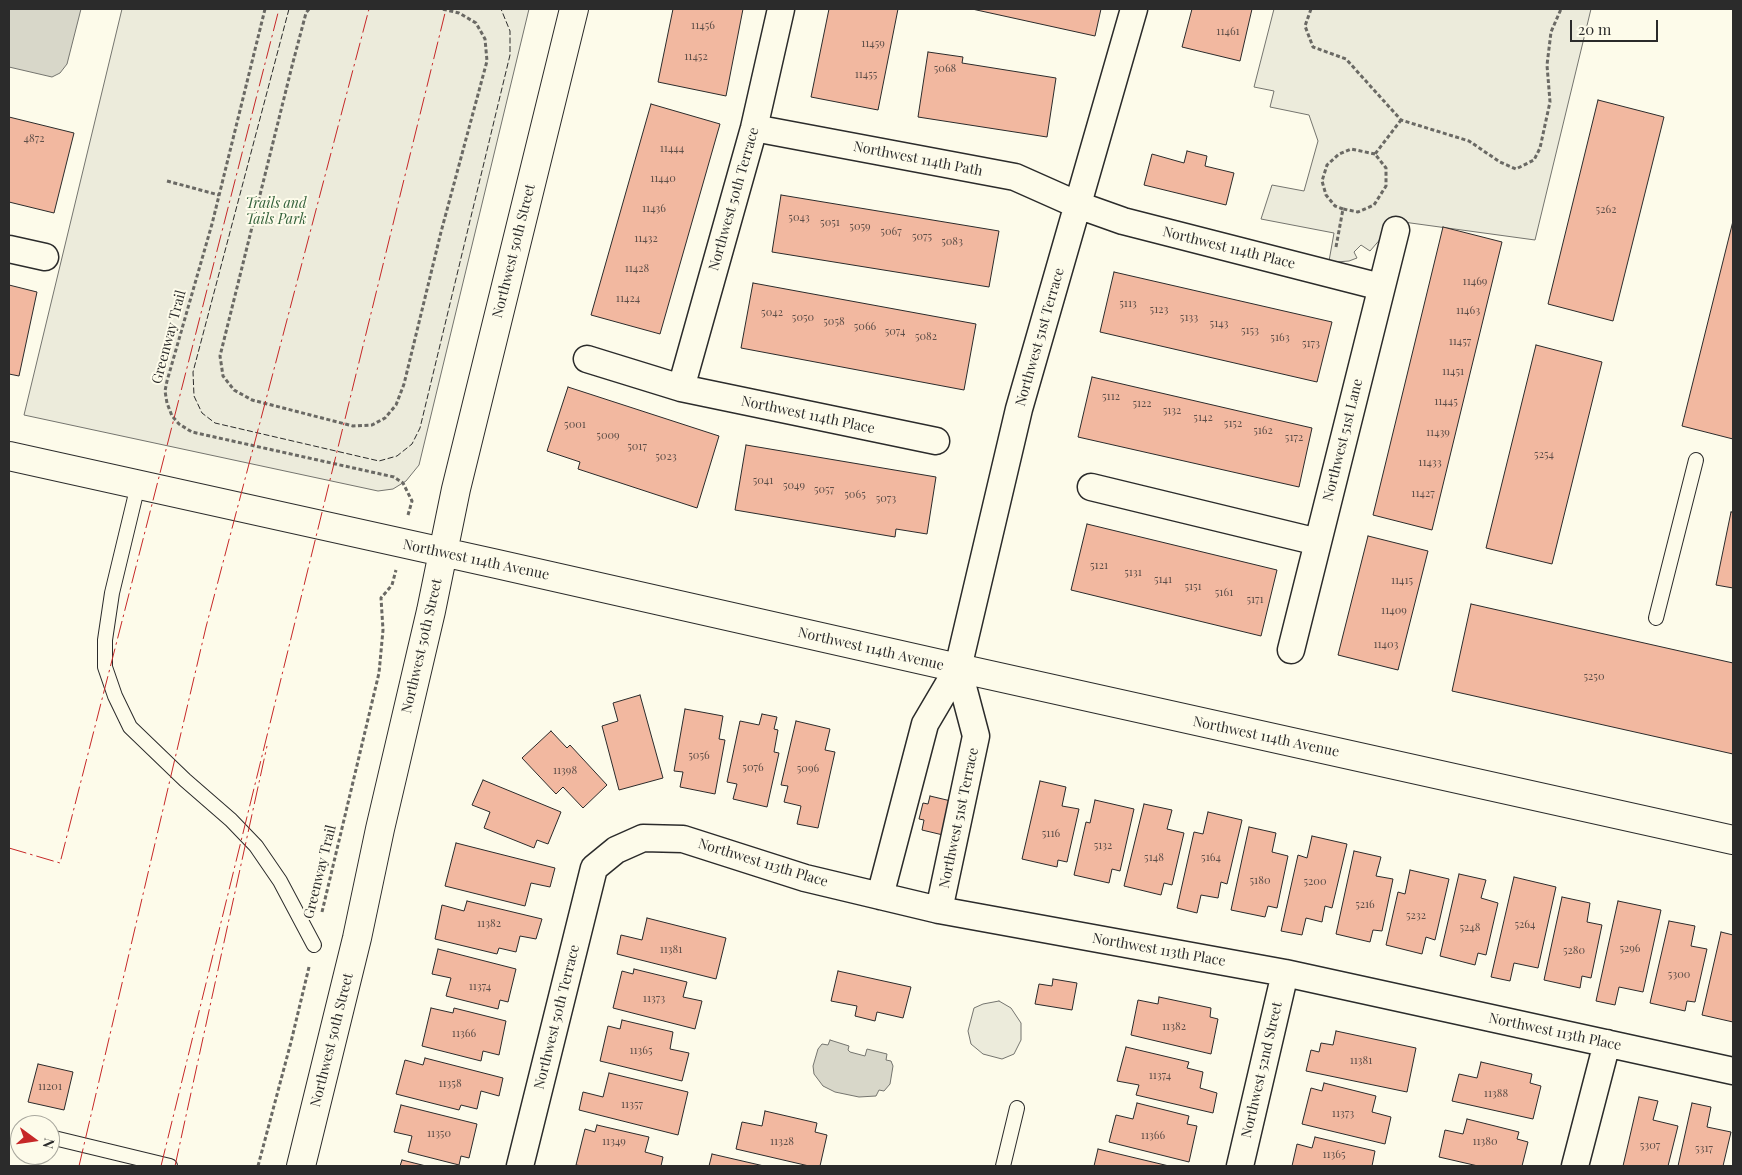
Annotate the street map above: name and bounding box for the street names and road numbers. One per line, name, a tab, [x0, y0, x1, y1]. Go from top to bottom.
street label: Northwest 50th Terrace	[705, 125, 763, 273]
street label: Northwest 114th Path	[852, 138, 984, 180]
street label: Northwest 50th Street	[489, 182, 539, 320]
street label: Northwest 114th Place	[1161, 223, 1297, 273]
street label: Northwest 51st Terrace	[1012, 266, 1068, 408]
street label: Greenway Trail	[148, 288, 190, 386]
street label: Northwest 51st Lane	[1320, 377, 1366, 503]
street label: Northwest 114th Place	[740, 393, 876, 437]
street label: Northwest 114th Avenue	[401, 536, 551, 584]
street label: Northwest 50th Street	[398, 577, 446, 715]
street label: Northwest 114th Avenue	[796, 624, 946, 674]
street label: Northwest 114th Avenue	[1191, 713, 1341, 761]
street label: Northwest 51st Terrace	[936, 746, 982, 890]
street label: Greenway Trail	[300, 823, 340, 921]
street label: Northwest 113th Place	[696, 835, 830, 891]
street label: Northwest 113th Place	[1091, 930, 1227, 970]
street label: Northwest 50th Terrace	[531, 943, 583, 1091]
street label: Northwest 50th Street	[307, 971, 357, 1109]
street label: Northwest 52nd Street	[1238, 1000, 1286, 1140]
street label: Northwest 113th Place	[1487, 1010, 1623, 1054]

